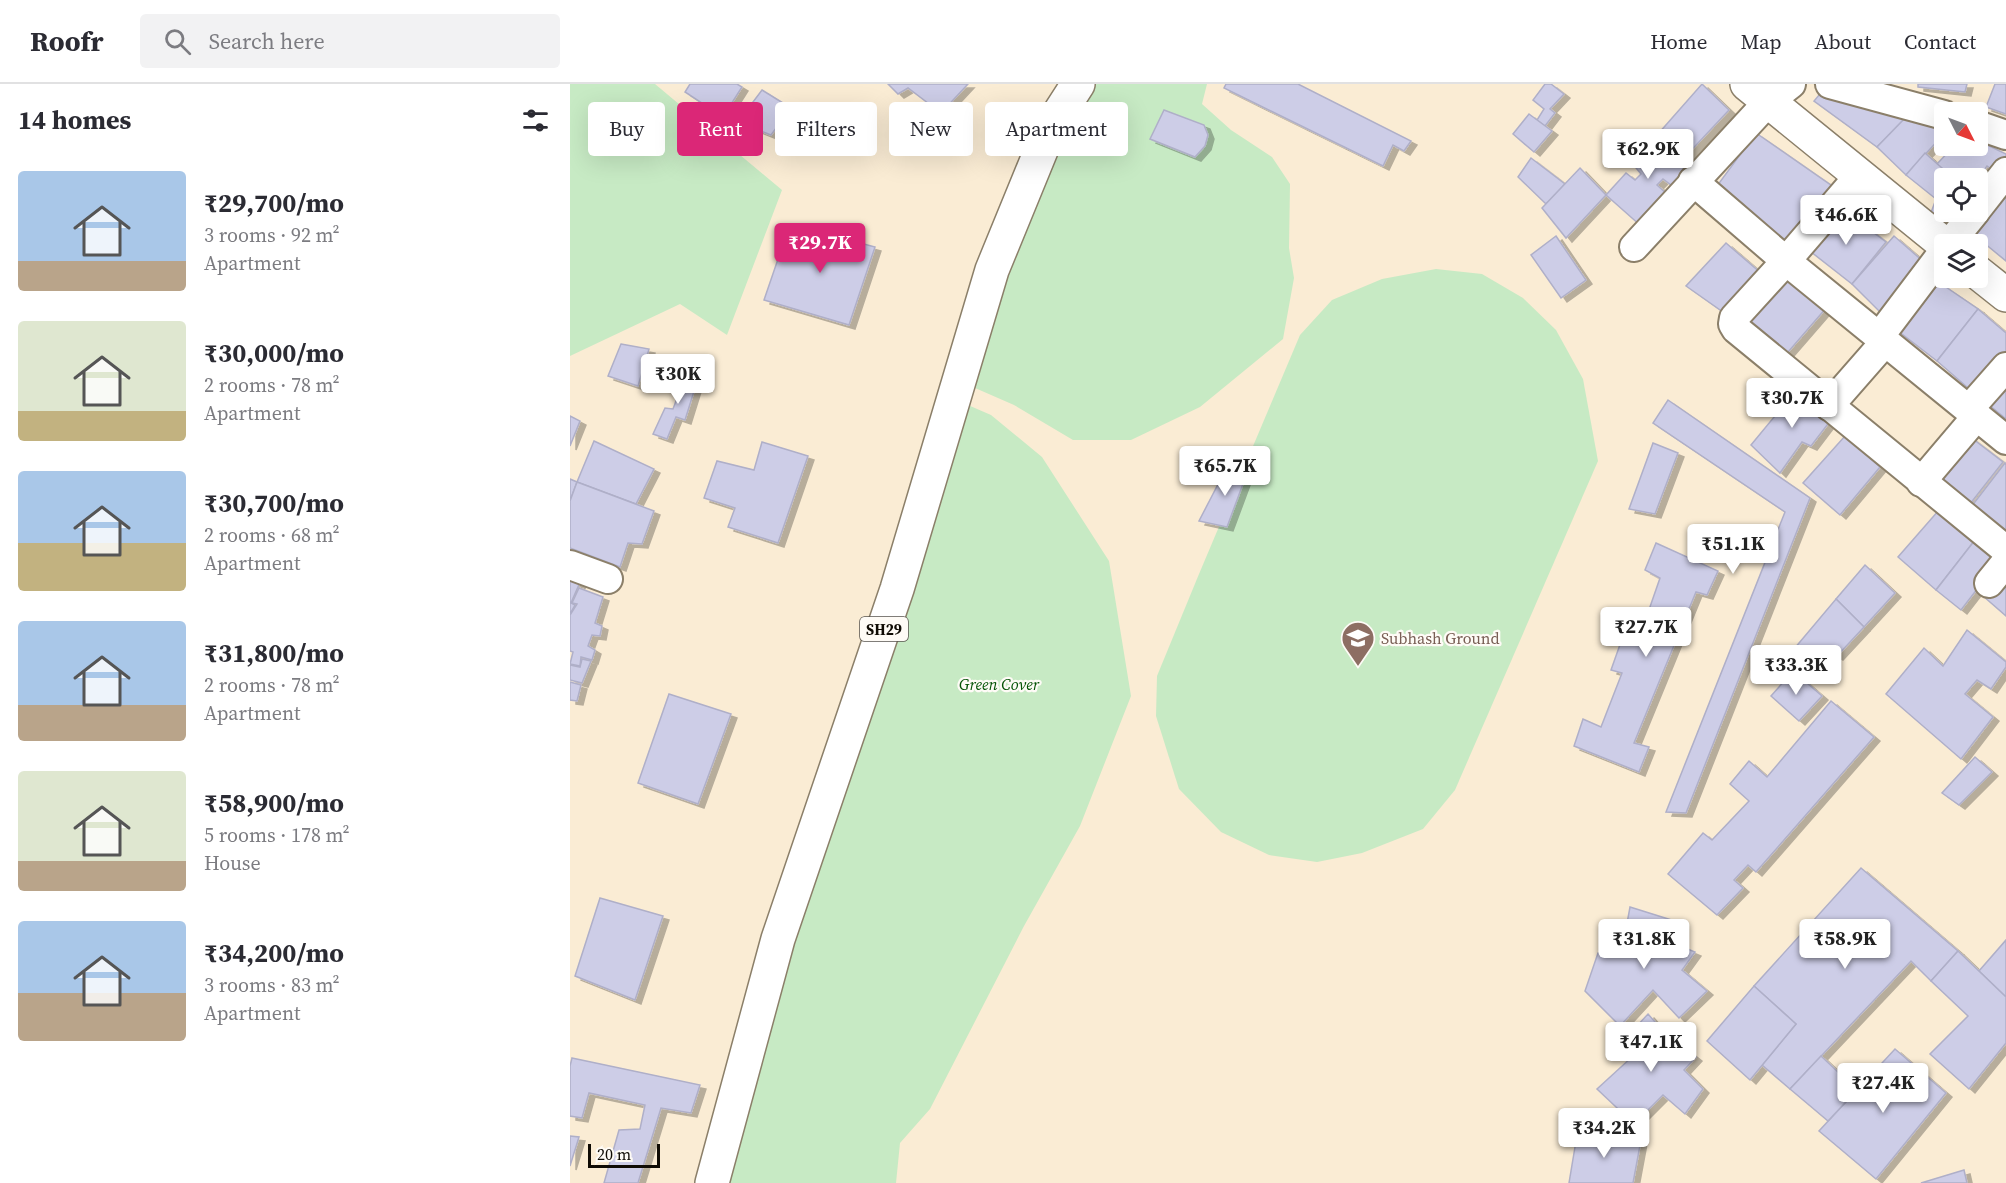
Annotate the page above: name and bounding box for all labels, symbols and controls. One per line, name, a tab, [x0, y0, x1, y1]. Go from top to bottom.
search box	[140, 14, 560, 68]
text: Roofr	[30, 22, 104, 60]
icon: search	[161, 25, 194, 58]
text: Search here	[209, 26, 325, 56]
text: Home	[1650, 27, 1708, 56]
text: Map	[1741, 27, 1782, 56]
text: About	[1815, 27, 1871, 56]
text: Contact	[1904, 27, 1976, 56]
text: 14 homes	[18, 102, 131, 138]
chip: Buy	[588, 102, 665, 156]
chip: Rent	[677, 102, 763, 156]
chip: Filters	[775, 102, 877, 156]
chip: New	[889, 102, 973, 156]
chip: Apartment	[985, 102, 1128, 156]
north arrow	[1934, 102, 1988, 156]
map controls	[1934, 102, 1988, 288]
icon: filters	[519, 104, 552, 137]
pin: ₹62.9K	[1599, 129, 1697, 180]
text: ₹62.9K	[1616, 134, 1680, 162]
button: locate	[1934, 168, 1988, 222]
text: ₹29,700/mo	[204, 185, 344, 221]
icon: home	[66, 195, 138, 267]
pin: ₹46.6K	[1797, 195, 1895, 246]
text: ₹46.6K	[1814, 200, 1878, 228]
text: 3 rooms · 92 m²	[204, 221, 340, 249]
pin: ₹29.7K	[771, 223, 869, 274]
text: ₹29.7K	[788, 228, 852, 256]
button: layers	[1934, 234, 1988, 288]
text: Apartment	[204, 249, 301, 277]
text: ₹30,000/mo	[204, 335, 344, 371]
icon: home	[66, 345, 138, 417]
pin: ₹30K	[642, 354, 714, 405]
text: ₹30K	[655, 359, 701, 387]
text: 2 rooms · 78 m²	[204, 371, 340, 399]
pin: ₹30.7K	[1743, 378, 1841, 429]
text: ₹30.7K	[1760, 383, 1824, 411]
text: Apartment	[204, 399, 301, 427]
pin: ₹65.7K	[1176, 446, 1274, 497]
text: ₹65.7K	[1193, 451, 1257, 479]
text: ₹30,700/mo	[204, 485, 344, 521]
icon: home	[66, 495, 138, 567]
text: 2 rooms · 68 m²	[204, 521, 340, 549]
pin: ₹51.1K	[1684, 524, 1782, 575]
text: ₹51.1K	[1701, 529, 1765, 557]
text: Apartment	[204, 549, 301, 577]
pin: ₹27.7K	[1597, 607, 1695, 658]
text: ₹27.7K	[1614, 612, 1678, 640]
road number: SH29	[860, 617, 908, 641]
school or university icon: Subhash Ground	[1340, 620, 1376, 667]
place label: Subhash Ground	[1381, 627, 1500, 649]
text: ₹31,800/mo	[204, 635, 344, 671]
icon: home	[66, 645, 138, 717]
pin: ₹33.3K	[1747, 645, 1845, 696]
text: ₹33.3K	[1764, 650, 1828, 678]
text: 2 rooms · 78 m²	[204, 671, 340, 699]
park label: Green Cover	[959, 673, 1040, 695]
text: Apartment	[204, 699, 301, 727]
text: ₹58,900/mo	[204, 785, 344, 821]
icon: home	[66, 795, 138, 867]
text: 5 rooms · 178 m²	[204, 821, 350, 849]
text: House	[204, 849, 261, 877]
pin: ₹31.8K	[1595, 919, 1693, 970]
pin: ₹58.9K	[1796, 919, 1894, 970]
text: ₹31.8K	[1612, 924, 1676, 952]
text: ₹58.9K	[1813, 924, 1877, 952]
text: ₹34,200/mo	[204, 935, 344, 971]
icon: home	[66, 945, 138, 1017]
text: 3 rooms · 83 m²	[204, 971, 340, 999]
text: Apartment	[204, 999, 301, 1027]
pin: ₹47.1K	[1602, 1022, 1700, 1073]
text: ₹47.1K	[1619, 1027, 1683, 1055]
pin: ₹27.4K	[1834, 1063, 1932, 1114]
text: ₹27.4K	[1851, 1068, 1915, 1096]
pin: ₹34.2K	[1555, 1108, 1653, 1159]
text: ₹34.2K	[1572, 1113, 1636, 1141]
scale bar	[588, 1141, 660, 1168]
text: 20 m	[597, 1143, 631, 1165]

